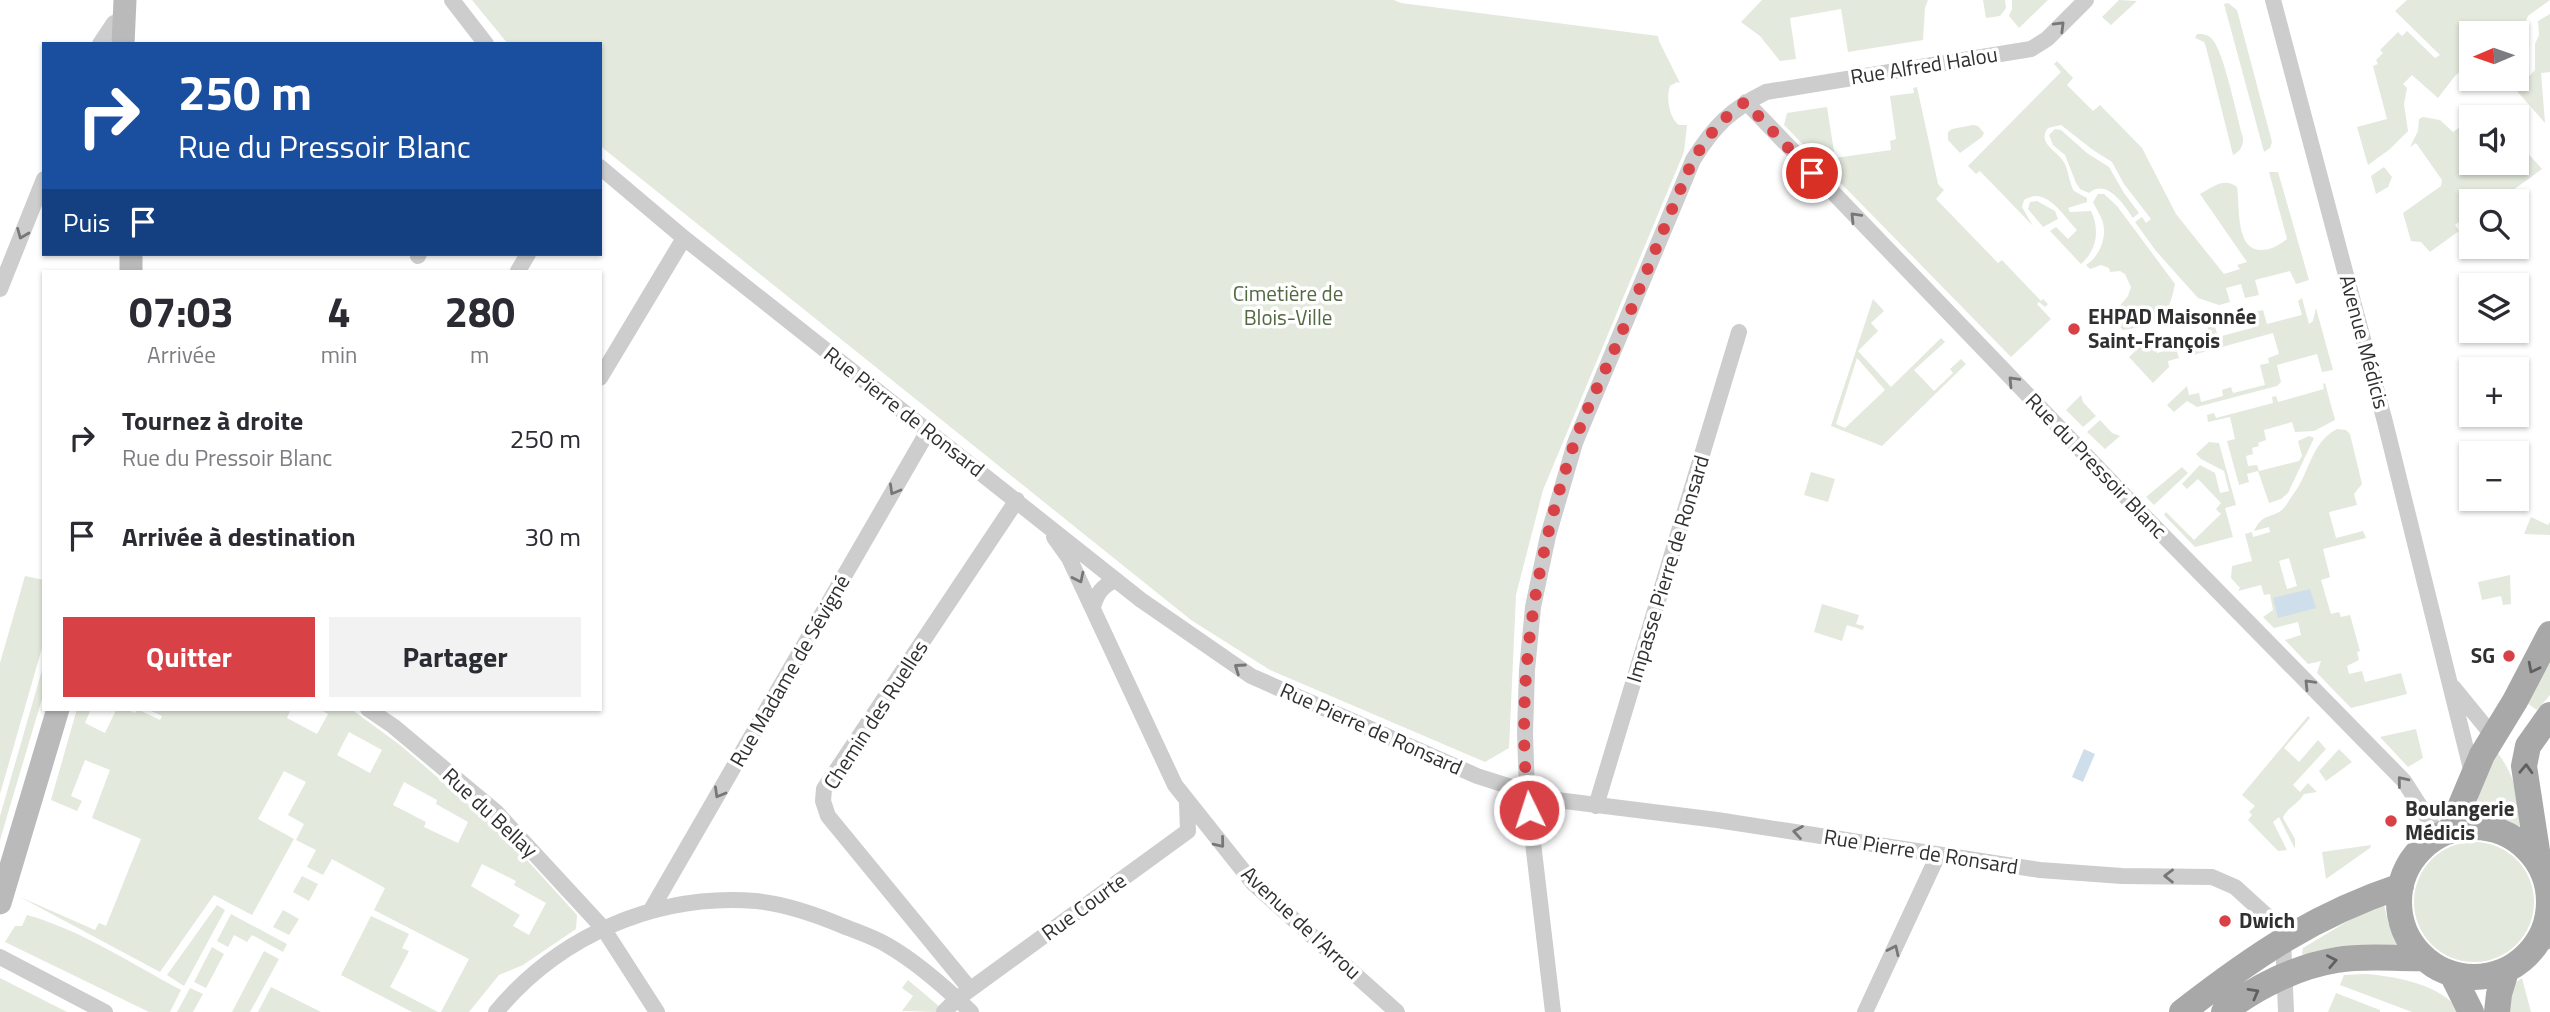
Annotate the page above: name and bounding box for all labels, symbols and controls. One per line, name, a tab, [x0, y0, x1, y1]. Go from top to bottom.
north arrow	[2459, 21, 2529, 91]
map controls	[2459, 21, 2529, 511]
one-way arrow	[2051, 22, 2064, 35]
street label: Rue Alfred Halou	[1848, 38, 2000, 92]
text: 250 m	[178, 54, 312, 129]
icon: right	[63, 70, 154, 161]
button: sound	[2459, 105, 2529, 175]
text: Rue du Pressoir Blanc	[178, 122, 471, 170]
pin	[1782, 143, 1842, 203]
icon: arrive	[1793, 154, 1831, 192]
button: search	[2459, 189, 2529, 259]
text: Puis	[63, 203, 110, 242]
icon: arrive	[124, 203, 162, 241]
one-way arrow	[1851, 212, 1864, 225]
one-way arrow	[16, 228, 30, 240]
street label: Avenue Médicis	[2332, 271, 2398, 412]
button: layers	[2459, 273, 2529, 343]
park label: Cimetière de Blois-Ville	[1233, 277, 1343, 333]
text: 07:03	[129, 279, 234, 343]
text: 4	[327, 279, 351, 343]
text: 280	[444, 279, 515, 343]
place label: EHPAD Maisonnée Saint-François	[2088, 300, 2256, 356]
marker: EHPAD Maisonnée Saint-François	[2066, 321, 2082, 337]
text: Arrivée	[147, 337, 216, 372]
text: min	[321, 337, 357, 372]
text: m	[470, 337, 489, 372]
street label: Rue Pierre de Ronsard	[817, 338, 992, 484]
button: +	[2459, 357, 2529, 427]
one-way arrow	[2009, 376, 2022, 389]
street label: Rue du Pressoir Blanc	[2018, 385, 2175, 546]
text: Tournez à droite	[122, 401, 303, 440]
icon: right	[63, 419, 101, 457]
text: 250 m	[510, 419, 581, 458]
text: Rue du Pressoir Blanc	[122, 440, 332, 475]
button: −	[2459, 441, 2529, 511]
street label: Impasse Pierre de Ronsard	[1617, 451, 1717, 686]
one-way arrow	[889, 482, 902, 495]
icon: arrive	[63, 517, 101, 555]
text: Arrivée à destination	[122, 517, 356, 556]
text: 30 m	[524, 517, 581, 556]
street label: Rue Madame de Sévigné	[721, 568, 857, 773]
one-way arrow	[1071, 571, 1085, 583]
button: Quitter	[63, 617, 315, 697]
button: Partager	[329, 617, 581, 697]
street label: Chemin des Ruelles	[815, 634, 935, 795]
place label: SG	[2471, 639, 2495, 671]
marker: SG	[2501, 648, 2517, 664]
one-way arrow	[2527, 661, 2541, 673]
one-way arrow	[1234, 663, 1247, 676]
street label: Rue Pierre de Ronsard	[1275, 674, 1468, 783]
one-way arrow	[2304, 680, 2317, 693]
street label: Rue du Bellay	[436, 760, 545, 865]
one-way arrow	[2518, 763, 2533, 774]
position arrow	[1492, 773, 1566, 847]
one-way arrow	[2397, 777, 2410, 789]
one-way arrow	[714, 786, 727, 798]
place label: Boulangerie Médicis	[2405, 792, 2514, 848]
marker: Boulangerie Médicis	[2383, 813, 2399, 829]
street label: Rue Pierre de Ronsard	[1822, 820, 2021, 882]
one-way arrow	[1792, 825, 1804, 840]
one-way arrow	[1212, 834, 1224, 847]
street label: Avenue de l'Arrou	[1234, 858, 1369, 987]
street label: Rue Courte	[1034, 864, 1132, 948]
one-way arrow	[2163, 868, 2174, 884]
place label: Dwich	[2239, 904, 2295, 936]
marker: Dwich	[2217, 913, 2233, 929]
one-way arrow	[1886, 945, 1900, 957]
one-way arrow	[2326, 955, 2338, 970]
one-way arrow	[2247, 988, 2259, 1001]

